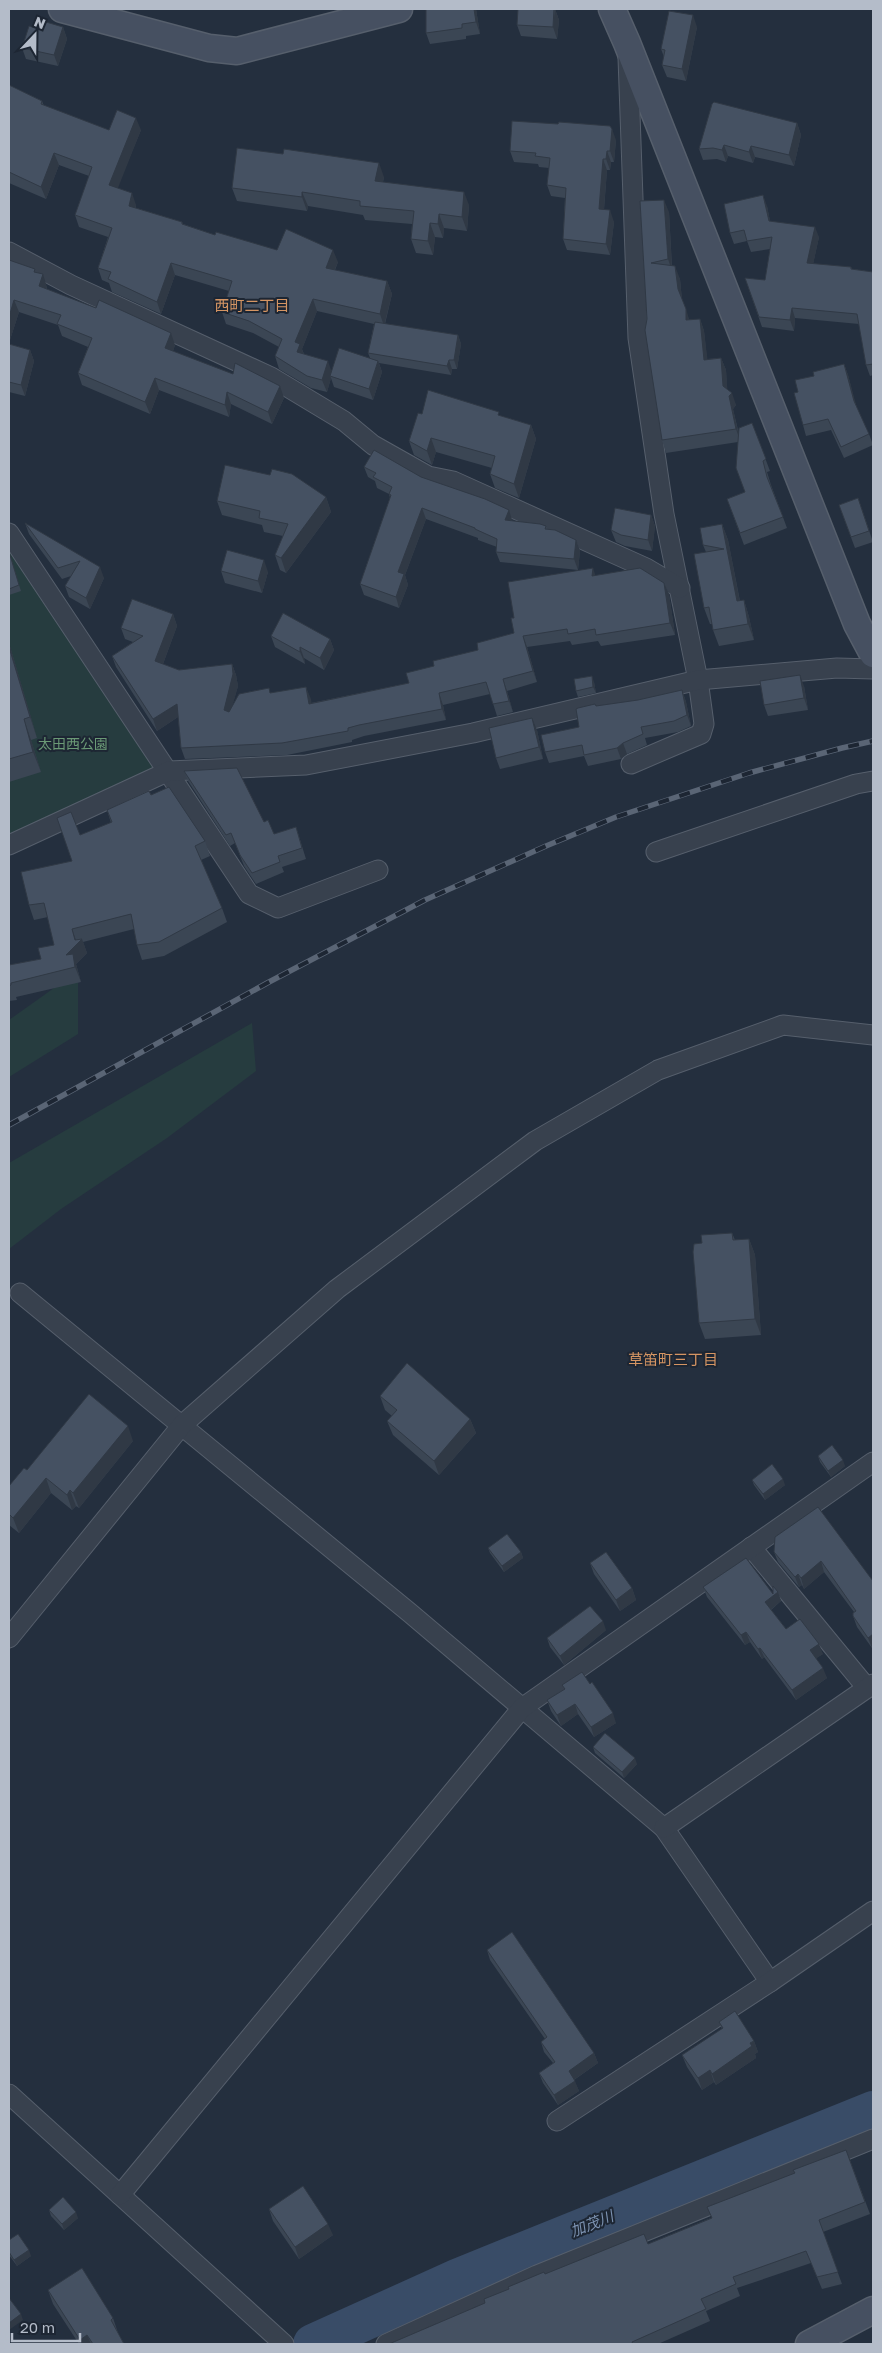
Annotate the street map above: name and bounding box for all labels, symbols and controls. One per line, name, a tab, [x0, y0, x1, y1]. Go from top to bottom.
north arrow	[10, 10, 60, 60]
text: N	[32, 13, 48, 32]
district label: 西町二丁目	[214, 296, 290, 314]
park label: 太田西公園	[38, 735, 108, 752]
district label: 草笛町三丁目	[628, 1350, 718, 1368]
water label: 加茂川	[567, 2206, 618, 2240]
scale bar	[12, 2310, 80, 2342]
text: 20 m	[20, 2318, 55, 2336]

